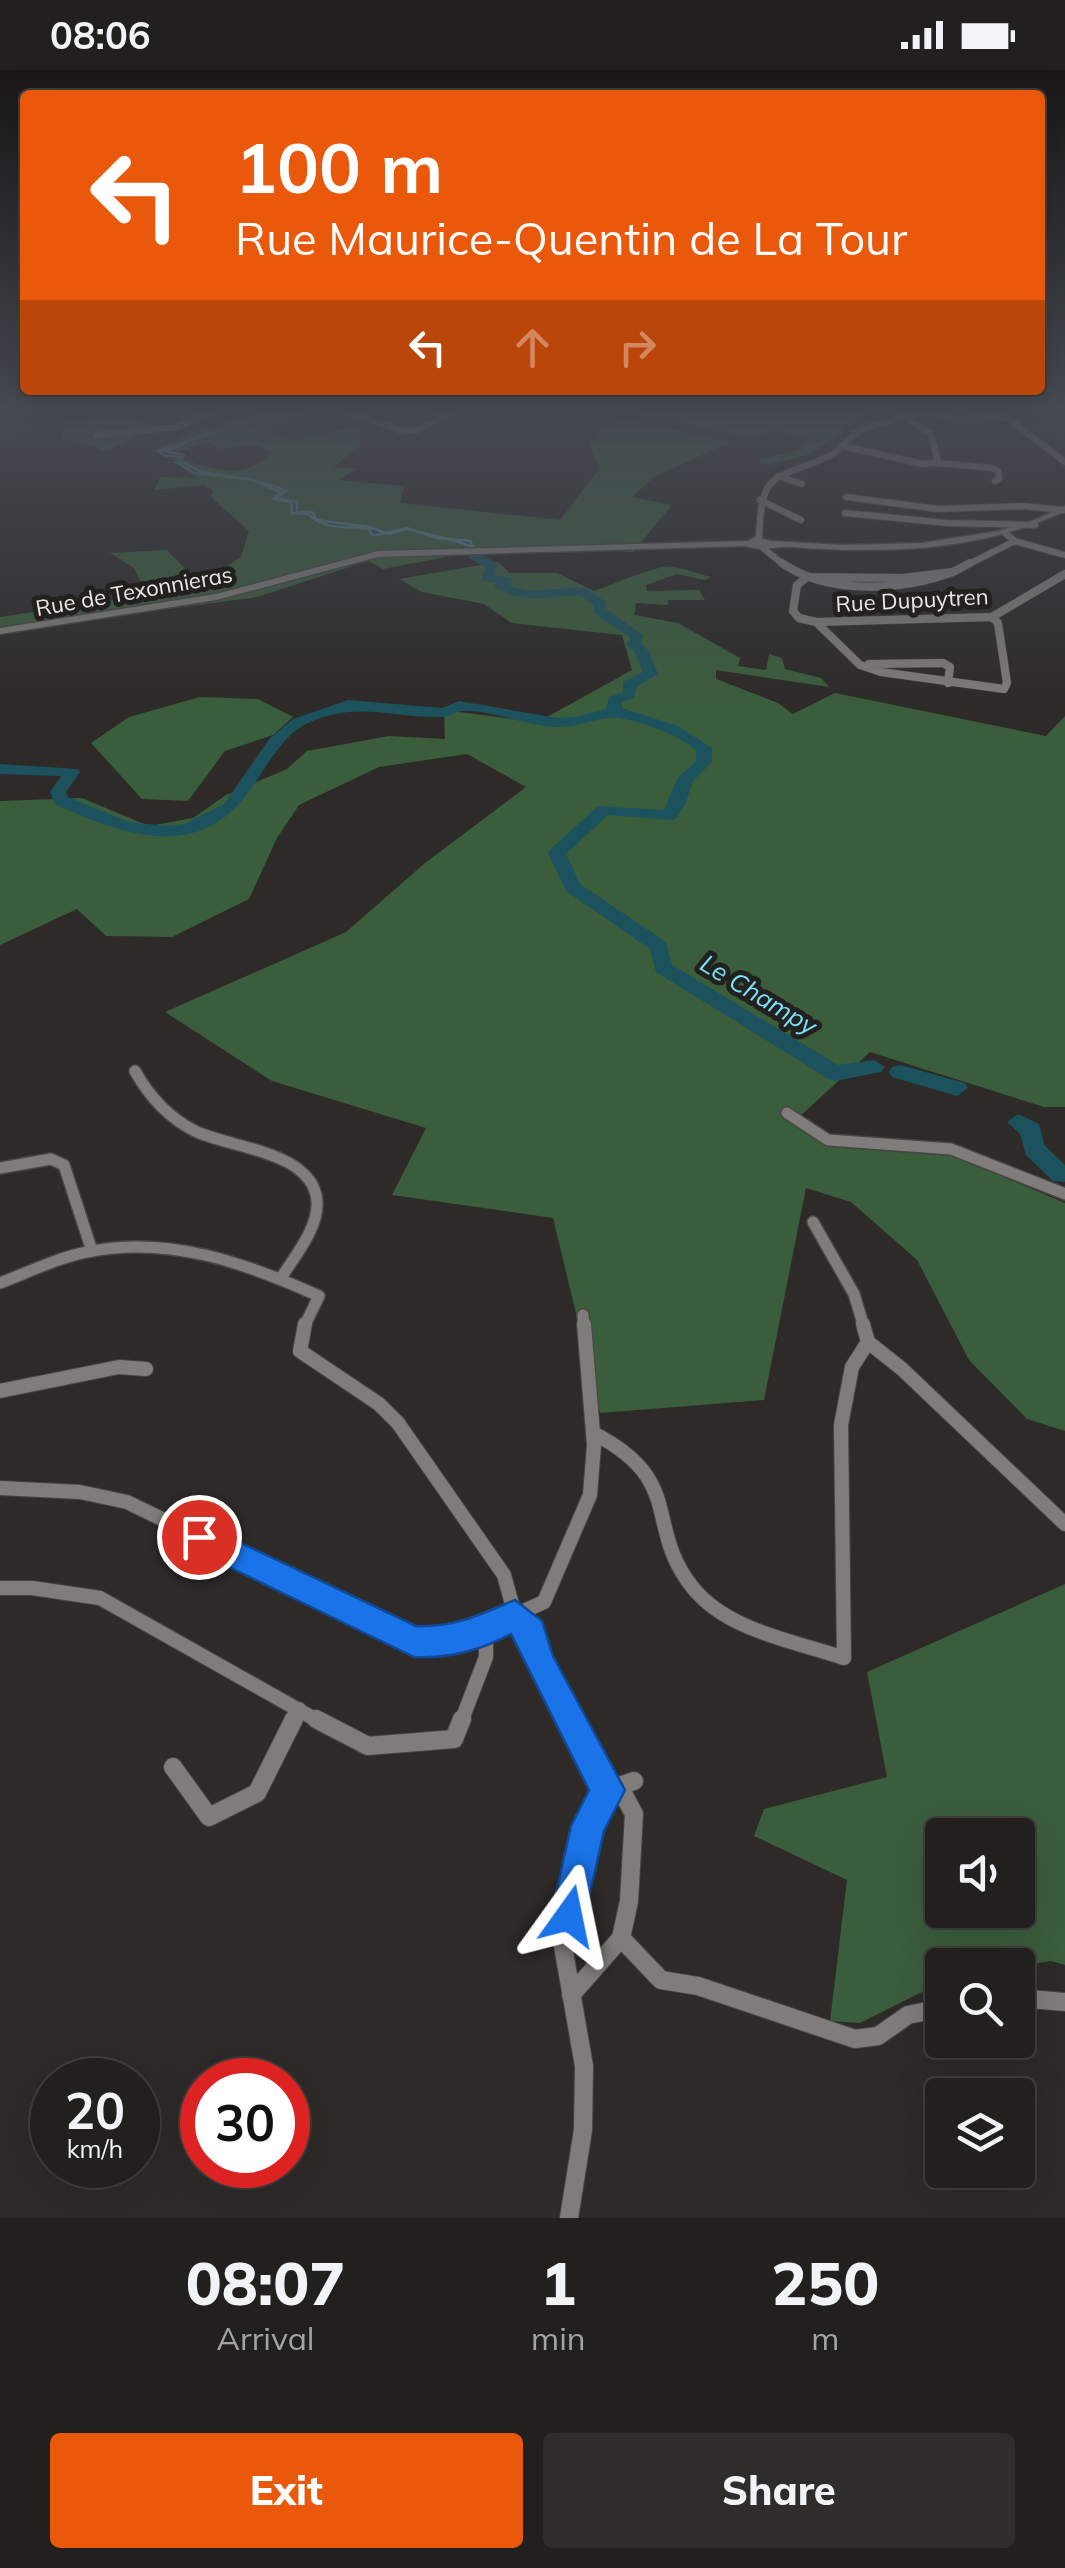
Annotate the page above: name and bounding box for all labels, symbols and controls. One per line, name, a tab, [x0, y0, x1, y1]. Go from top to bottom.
text: 08:06	[50, 11, 151, 59]
text: 100 m	[235, 123, 443, 211]
icon: left	[70, 130, 200, 260]
text: Rue Maurice-Quentin de La Tour	[235, 210, 907, 266]
icon: left	[400, 320, 455, 375]
icon: ahead	[505, 320, 560, 375]
icon: right	[610, 320, 665, 375]
street label: Rue de Texonnieras	[34, 560, 234, 622]
street label: Rue Dupuytren	[835, 582, 989, 618]
water label: Le Champy	[695, 947, 823, 1041]
pin	[157, 1495, 242, 1580]
icon: arrive	[172, 1510, 227, 1565]
map controls	[925, 1818, 1035, 2188]
button: sound	[925, 1818, 1035, 1928]
position arrow	[517, 1864, 621, 1968]
button: search	[925, 1948, 1035, 2058]
speed limit sign: 30	[180, 2058, 310, 2188]
button: layers	[925, 2078, 1035, 2188]
text: 20	[65, 2079, 125, 2142]
text: km/h	[67, 2133, 123, 2164]
text: 08:07	[186, 2245, 345, 2320]
text: 1	[540, 2245, 576, 2320]
text: 250	[771, 2245, 879, 2320]
text: Arrival	[217, 2318, 314, 2358]
text: min	[531, 2318, 586, 2358]
text: m	[811, 2318, 839, 2358]
button: Exit	[50, 2433, 523, 2548]
button: Share	[543, 2433, 1015, 2548]

